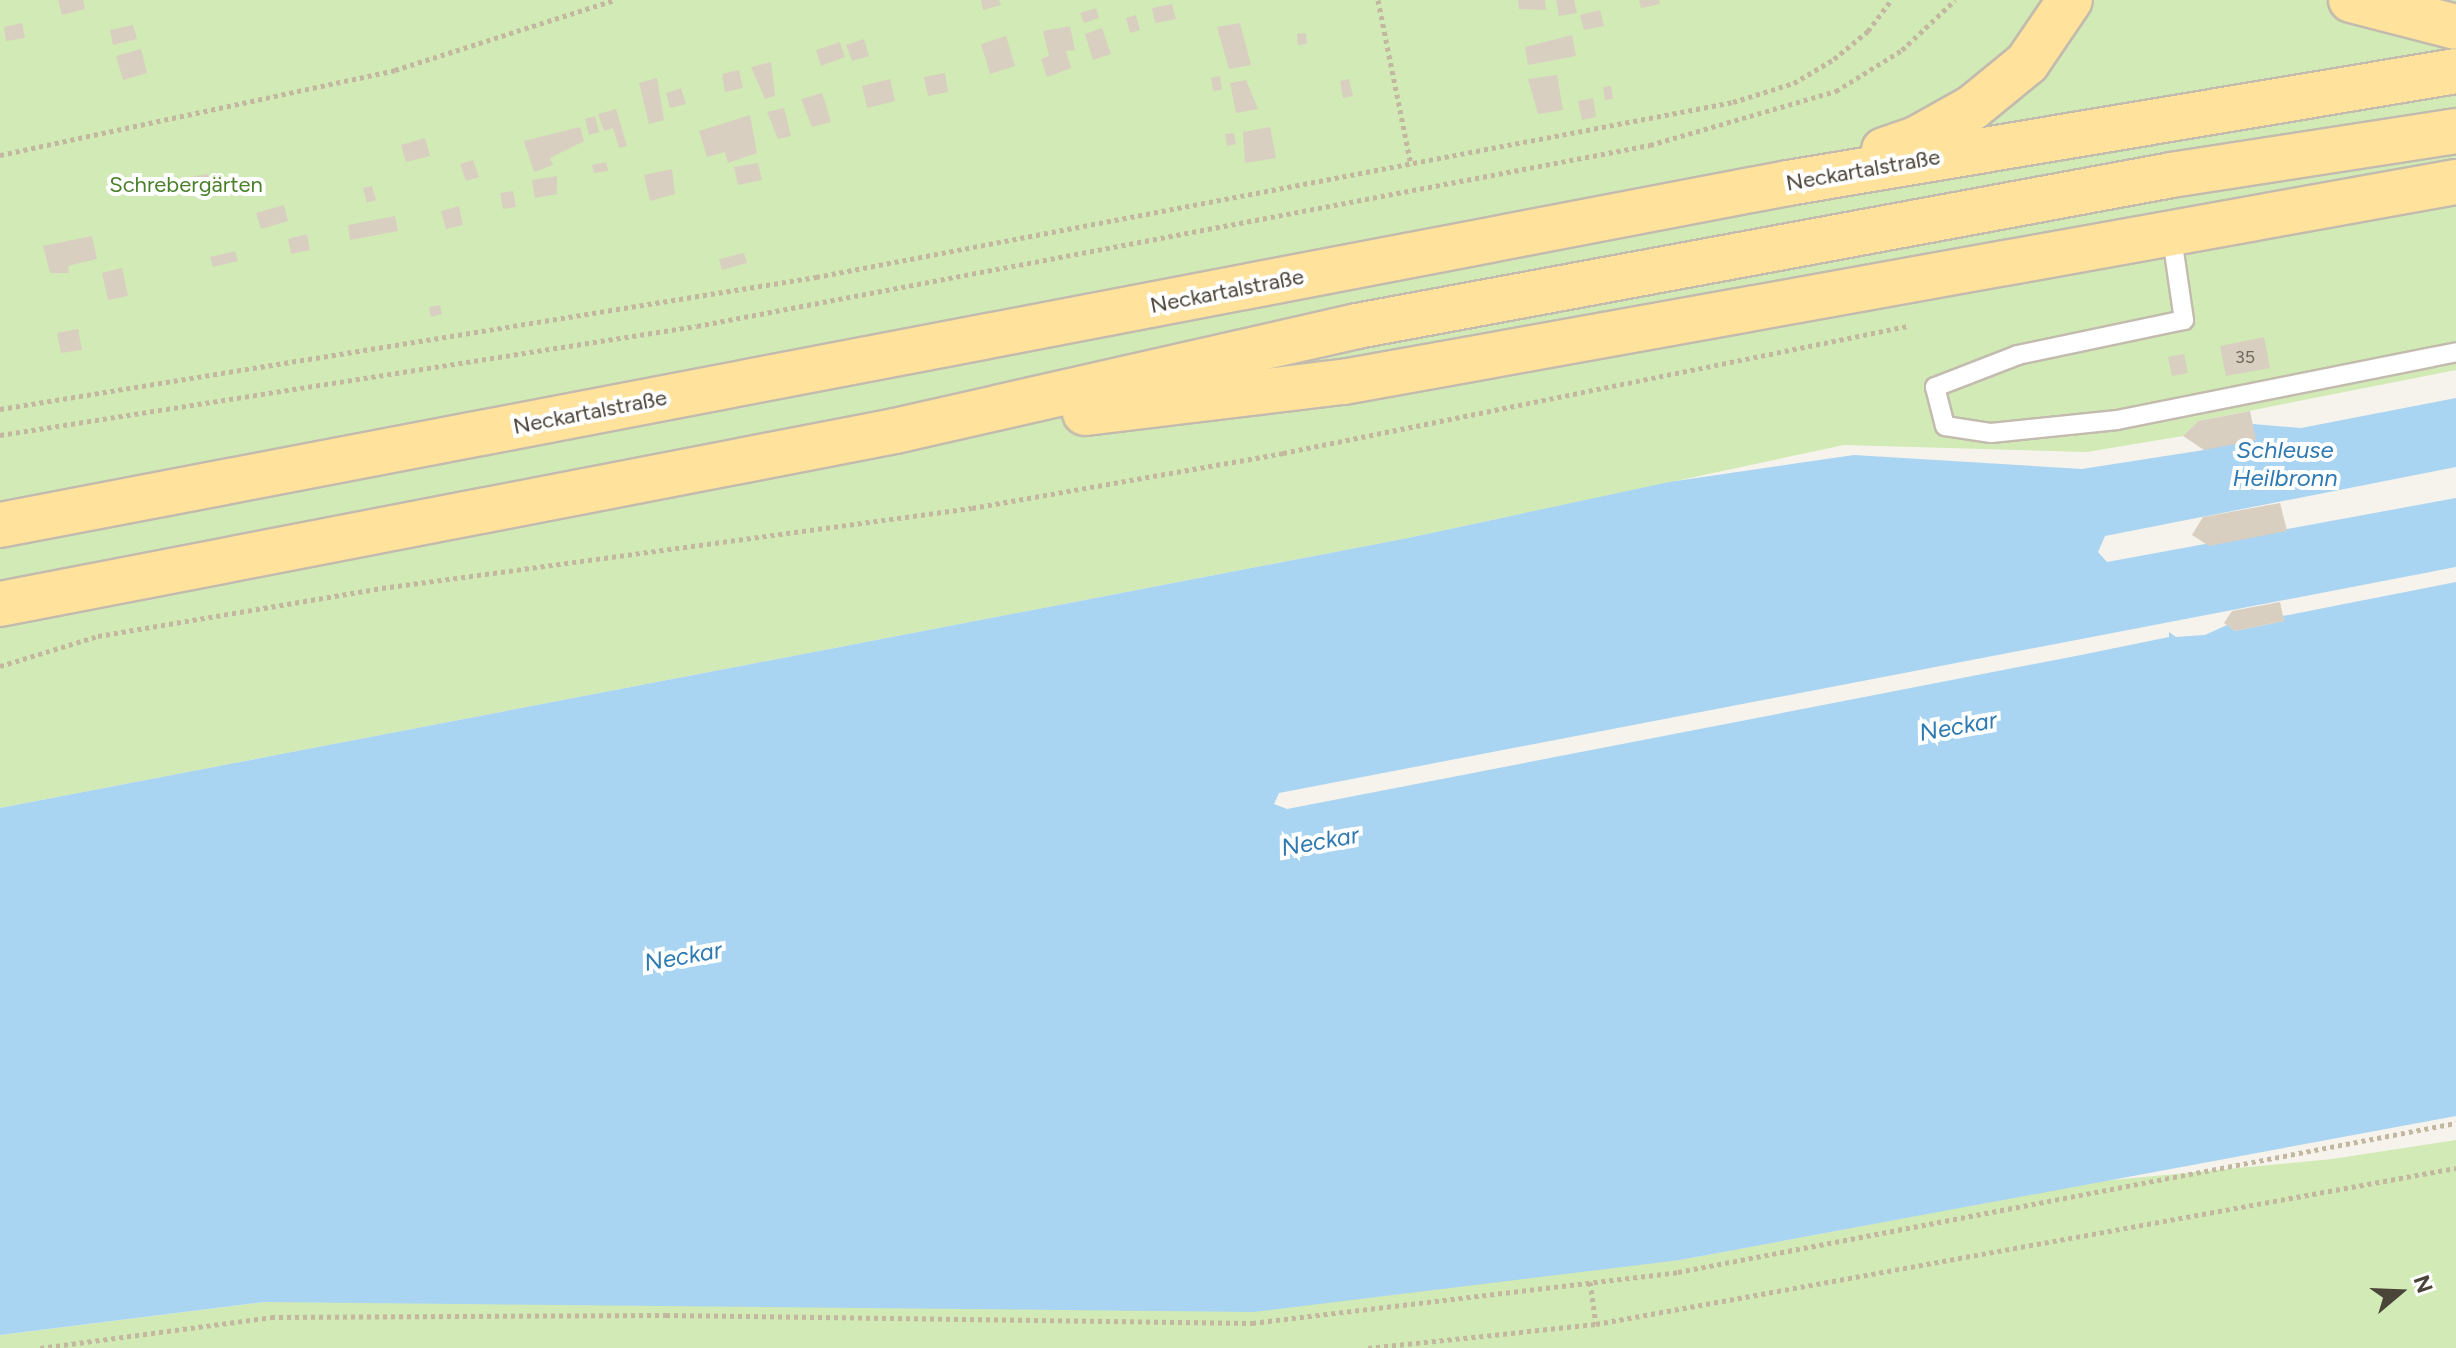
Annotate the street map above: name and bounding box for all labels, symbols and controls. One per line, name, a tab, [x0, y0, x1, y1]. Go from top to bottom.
street label: Neckartalstraße	[1784, 143, 1942, 197]
park label: Schrebergärten	[109, 172, 263, 198]
street label: Neckartalstraße	[1148, 263, 1306, 319]
house number: 35	[2235, 346, 2255, 368]
street label: Neckartalstraße	[511, 384, 669, 440]
water label: Schleuse Heilbronn	[2232, 436, 2338, 492]
water label: Neckar	[1917, 705, 1999, 747]
water label: Neckar	[1279, 820, 1361, 862]
water label: Neckar	[642, 935, 724, 977]
north arrow	[2360, 1252, 2440, 1332]
text: N	[2408, 1272, 2439, 1296]

